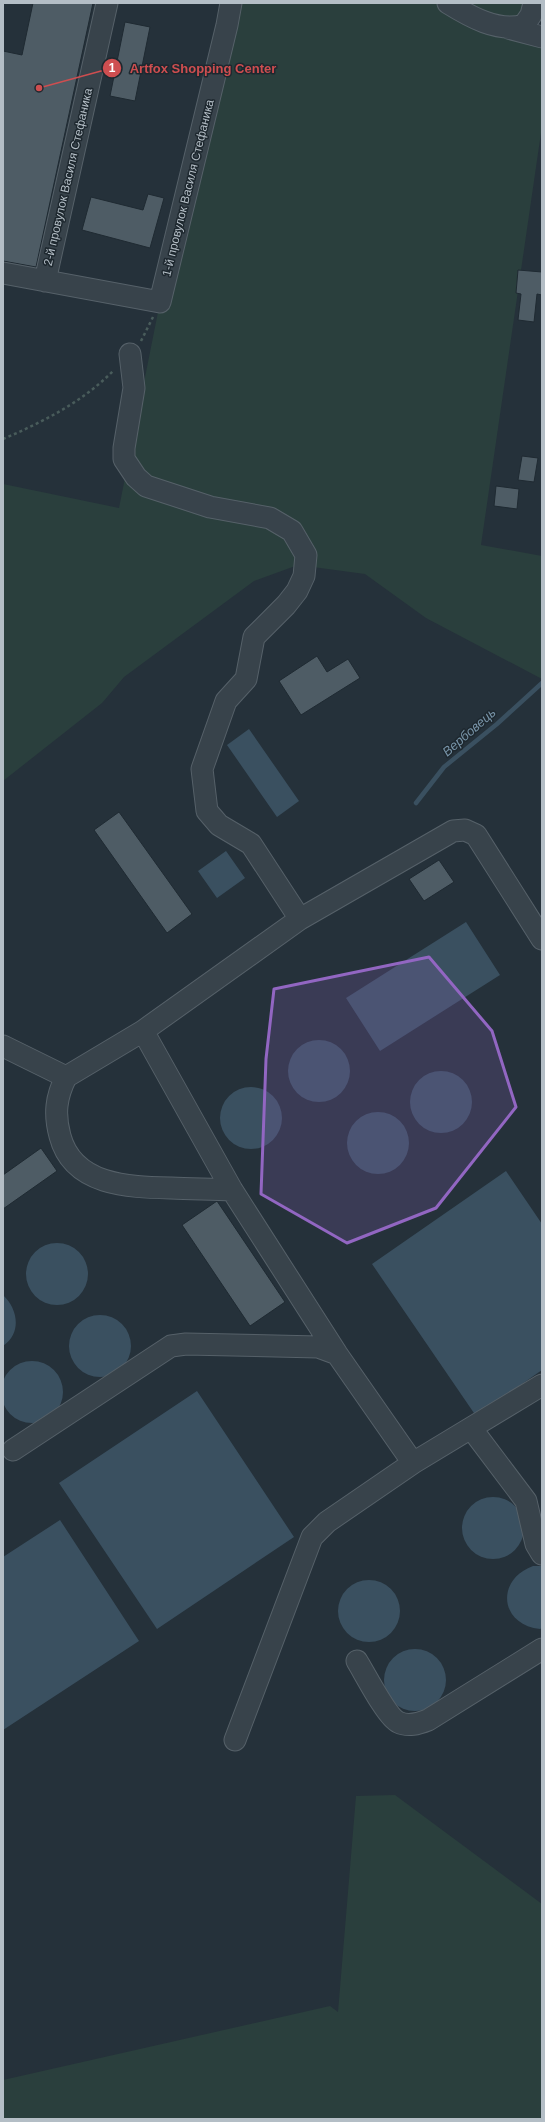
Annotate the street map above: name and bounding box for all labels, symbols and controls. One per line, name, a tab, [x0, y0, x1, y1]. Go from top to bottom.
callout: Artfox Shopping Center	[102, 56, 284, 81]
text: 1	[109, 61, 116, 75]
text: Artfox Shopping Center	[130, 61, 276, 76]
street label: 2-й провулок Василя Стефаника	[41, 87, 95, 267]
street label: 1-й провулок Василя Стефаника	[159, 98, 217, 278]
water label: Вербовець	[439, 705, 499, 759]

